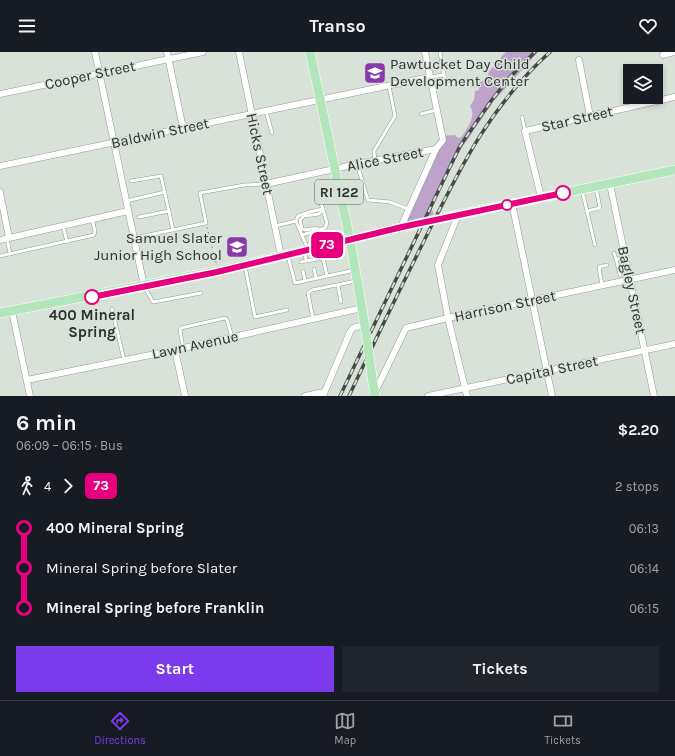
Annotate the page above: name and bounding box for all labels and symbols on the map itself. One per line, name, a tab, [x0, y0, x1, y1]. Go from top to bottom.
place label: Pawtucket Day Child Development Center	[390, 55, 530, 90]
street label: Cooper Street	[43, 57, 137, 93]
school or university icon: Pawtucket Day Child Development Center	[362, 60, 388, 86]
street label: Star Street	[539, 102, 615, 136]
street label: Hicks Street	[243, 111, 278, 197]
street label: Baldwin Street	[109, 114, 211, 152]
street label: Alice Street	[345, 143, 425, 175]
road number: RI 122	[315, 180, 363, 204]
unlabelled marker	[555, 185, 571, 201]
unlabelled marker	[501, 199, 513, 211]
place label: Samuel Slater Junior High School	[94, 229, 223, 264]
line badge: 73	[309, 232, 345, 258]
school or university icon: Samuel Slater Junior High School	[224, 234, 250, 260]
street label: Bagley Street	[614, 244, 650, 336]
street label: Harrison Street	[453, 286, 558, 326]
marker: 400 Mineral Spring	[84, 289, 100, 305]
place label: 400 Mineral Spring	[49, 306, 135, 341]
street label: Lawn Avenue	[150, 327, 240, 363]
street label: Capital Street	[504, 351, 600, 389]

